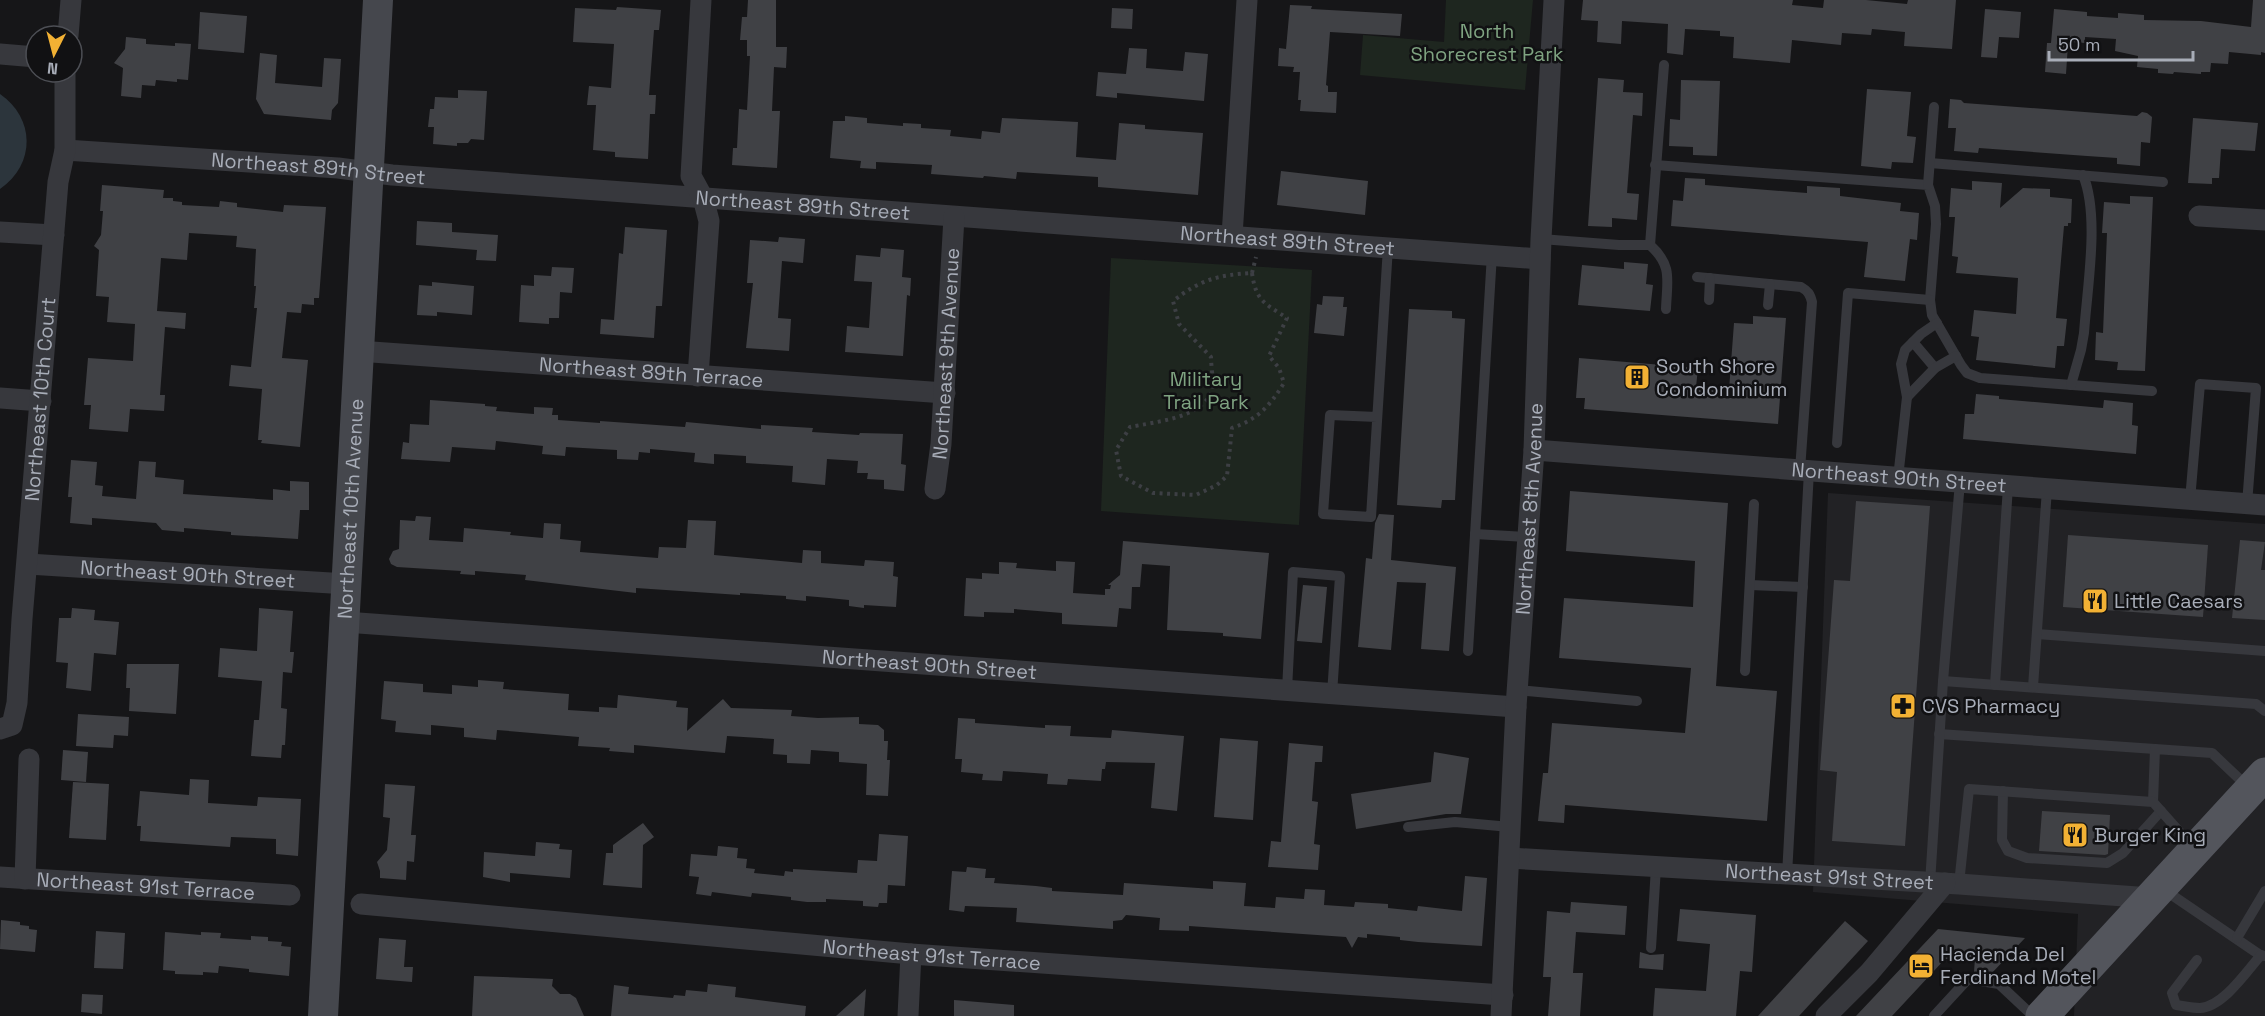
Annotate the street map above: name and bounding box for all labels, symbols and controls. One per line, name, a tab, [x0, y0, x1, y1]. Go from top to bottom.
park label: North Shorecrest Park	[1410, 18, 1564, 67]
north arrow	[24, 24, 84, 84]
scale bar	[2049, 24, 2193, 62]
text: 50 m	[2058, 33, 2100, 56]
text: N	[46, 57, 59, 79]
street label: Northeast 89th Street	[210, 147, 426, 190]
street label: Northeast 89th Street	[695, 184, 911, 226]
street label: Northeast 89th Street	[1179, 220, 1396, 261]
street label: Northeast 9th Avenue	[926, 247, 965, 461]
street label: Northeast 10th Court	[19, 296, 61, 502]
street label: Northeast 89th Terrace	[538, 351, 764, 393]
place label: South Shore Condominium	[1656, 353, 1787, 402]
building icon: South Shore Condominium	[1622, 362, 1652, 392]
park label: Military Trail Park	[1163, 366, 1249, 415]
street label: Northeast 10th Avenue	[332, 398, 369, 620]
street label: Northeast 8th Avenue	[1510, 403, 1549, 616]
street label: Northeast 90th Street	[1791, 456, 2007, 499]
street label: Northeast 90th Street	[79, 554, 296, 594]
restaurant icon: Little Caesars	[2080, 586, 2110, 616]
place label: Little Caesars	[2114, 588, 2243, 614]
street label: Northeast 90th Street	[821, 644, 1038, 685]
pharmacy icon: CVS Pharmacy	[1888, 691, 1918, 721]
place label: CVS Pharmacy	[1922, 693, 2060, 719]
restaurant icon: Burger King	[2060, 820, 2090, 850]
place label: Burger King	[2094, 822, 2206, 848]
street label: Northeast 91st Street	[1724, 858, 1935, 896]
street label: Northeast 91st Terrace	[36, 866, 256, 906]
street label: Northeast 91st Terrace	[822, 933, 1042, 976]
place label: Hacienda Del Ferdinand Motel	[1940, 941, 2096, 990]
hotel icon: Hacienda Del Ferdinand Motel	[1906, 951, 1936, 981]

